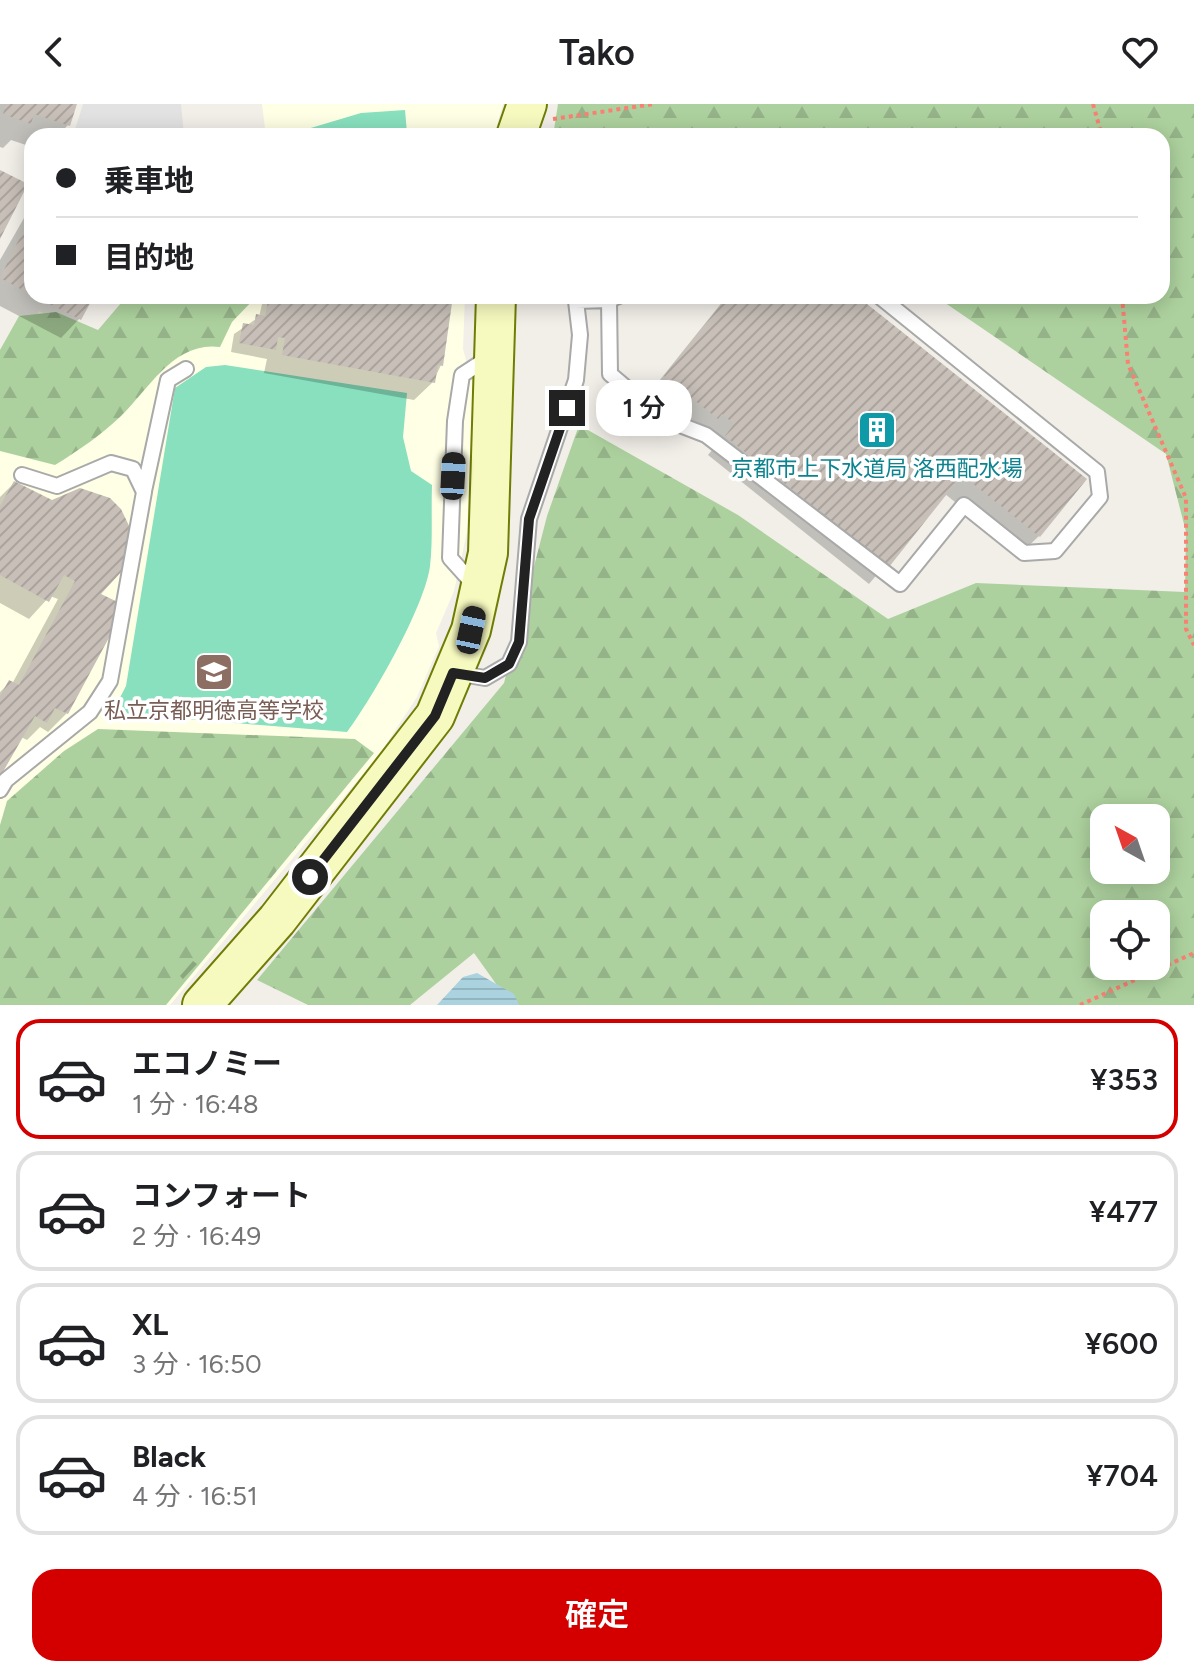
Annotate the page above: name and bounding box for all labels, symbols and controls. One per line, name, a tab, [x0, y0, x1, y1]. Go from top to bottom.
icon: back	[32, 30, 76, 74]
icon: heart	[1118, 30, 1162, 74]
text: Tako	[559, 31, 635, 74]
text: 乗車地	[104, 162, 194, 199]
text: 目的地	[104, 239, 194, 276]
callout: 1 分	[595, 380, 691, 436]
route end	[549, 390, 585, 426]
text: 1 分	[622, 392, 666, 424]
building icon: 京都市上下水道局 洛西配水場	[856, 409, 898, 451]
car	[440, 451, 466, 501]
place label: 京都市上下水道局 洛西配水場	[731, 455, 1023, 482]
car	[454, 604, 488, 656]
school or university icon: 私立京都明徳高等学校	[193, 651, 235, 693]
place label: 私立京都明徳高等学校	[104, 697, 324, 724]
north arrow	[1090, 804, 1170, 884]
map controls	[1090, 804, 1170, 980]
route start	[292, 859, 328, 895]
button: locate	[1090, 900, 1170, 980]
icon: car	[36, 1043, 108, 1115]
text: エコノミー	[132, 1045, 282, 1082]
text: ¥353	[1090, 1061, 1158, 1098]
text: 1 分 · 16:48	[132, 1088, 259, 1120]
icon: car	[36, 1175, 108, 1247]
text: コンフォート	[132, 1177, 311, 1214]
text: ¥477	[1089, 1193, 1158, 1230]
text: 2 分 · 16:49	[132, 1220, 261, 1252]
text: XL	[132, 1306, 168, 1343]
icon: car	[36, 1307, 108, 1379]
text: ¥600	[1085, 1325, 1158, 1362]
text: 3 分 · 16:50	[132, 1348, 262, 1380]
text: Black	[132, 1438, 206, 1475]
icon: car	[36, 1439, 108, 1511]
text: ¥704	[1086, 1457, 1158, 1494]
text: 4 分 · 16:51	[132, 1480, 258, 1512]
button: 確定	[32, 1569, 1162, 1661]

